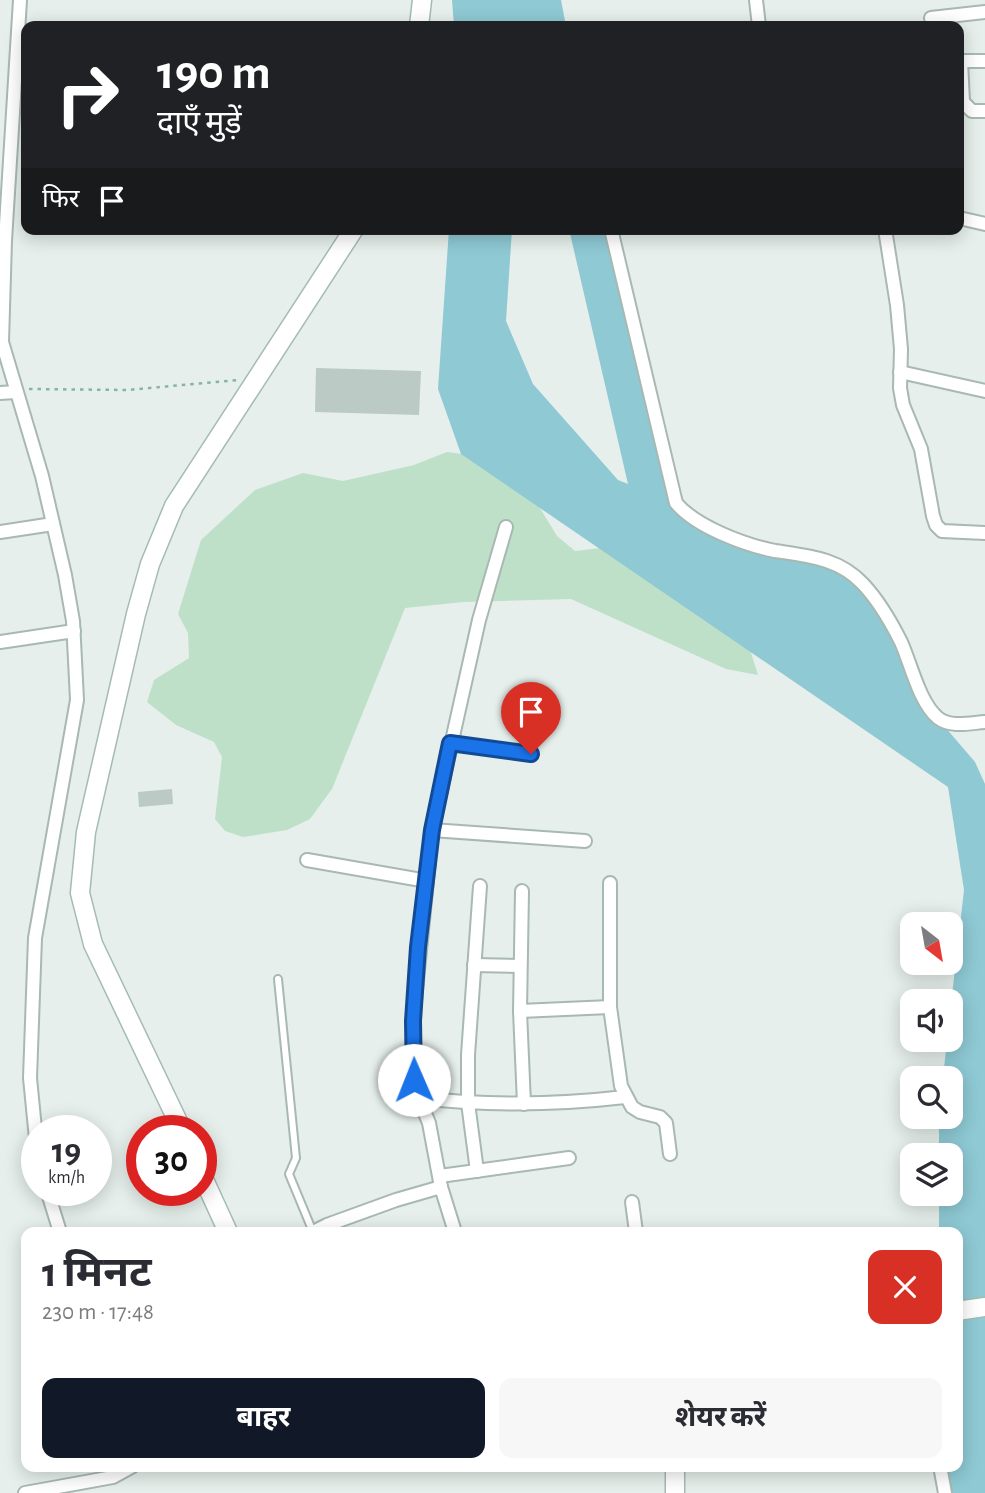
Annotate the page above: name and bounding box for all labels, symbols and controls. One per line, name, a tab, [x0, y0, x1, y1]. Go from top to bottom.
icon: right	[42, 49, 133, 140]
text: 190 m	[157, 49, 271, 98]
text: दाएँ मुड़ें	[157, 107, 242, 139]
icon: arrive	[93, 182, 131, 220]
text: फिर	[42, 186, 79, 212]
pin	[501, 682, 561, 754]
icon: arrive	[512, 693, 550, 731]
north arrow	[900, 912, 962, 975]
map controls	[900, 912, 963, 1206]
button: sound	[900, 989, 963, 1052]
position arrow	[377, 1043, 451, 1117]
button: search	[900, 1066, 963, 1129]
speed limit sign: 30	[126, 1115, 217, 1206]
text: 19	[52, 1134, 81, 1169]
button: layers	[900, 1143, 963, 1206]
text: km/h	[48, 1169, 85, 1187]
button: close	[868, 1250, 942, 1324]
text: 1 मिनट	[42, 1252, 152, 1294]
text: 230 m · 17:48	[42, 1301, 154, 1324]
button: बाहर	[42, 1378, 485, 1458]
button: शेयर करें	[499, 1378, 942, 1458]

